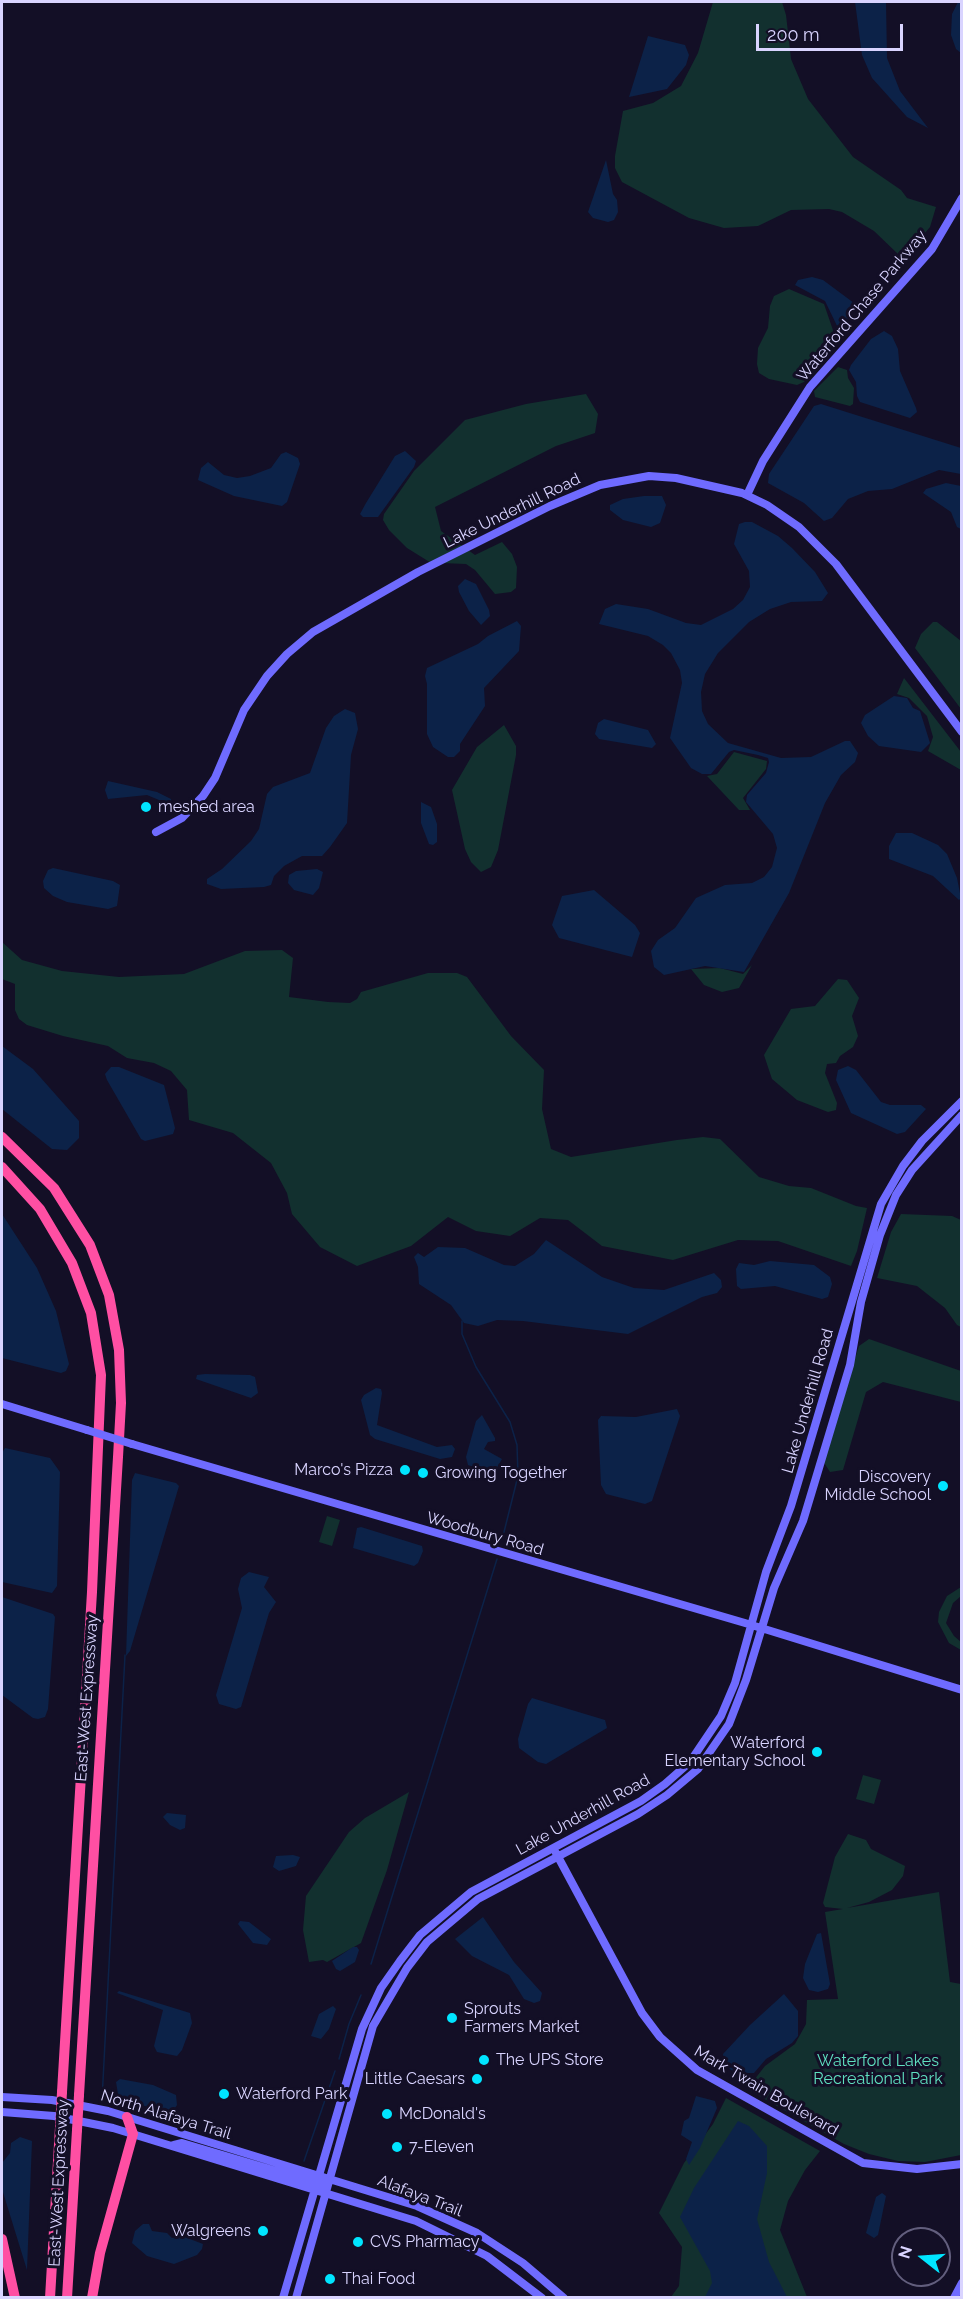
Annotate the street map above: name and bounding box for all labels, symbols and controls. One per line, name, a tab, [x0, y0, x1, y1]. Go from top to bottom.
scale bar	[759, 12, 906, 50]
text: 200 m	[767, 24, 820, 45]
street label: Waterford Chase Parkway	[793, 226, 931, 386]
street label: Lake Underhill Road	[440, 470, 584, 552]
place label: meshed area	[158, 797, 255, 817]
marker: meshed area	[139, 800, 153, 814]
street label: Lake Underhill Road	[778, 1326, 838, 1476]
place label: Marco's Pizza	[294, 1460, 393, 1480]
marker: Marco's Pizza	[398, 1463, 412, 1477]
place label: Growing Together	[435, 1463, 567, 1483]
marker: Growing Together	[416, 1466, 430, 1480]
place label: Discovery Middle School	[825, 1467, 931, 1505]
marker: Discovery Middle School	[936, 1479, 950, 1493]
street label: Woodbury Road	[424, 1508, 546, 1560]
street label: East-West Expressway	[72, 1614, 102, 1782]
place label: Waterford Elementary School	[665, 1733, 805, 1771]
marker: Waterford Elementary School	[810, 1745, 824, 1759]
street label: Lake Underhill Road	[513, 1770, 653, 1860]
place label: Sprouts Farmers Market	[464, 1999, 579, 2037]
marker: Sprouts Farmers Market	[445, 2011, 459, 2025]
street label: Mark Twain Boulevard	[690, 2042, 842, 2140]
place label: The UPS Store	[496, 2050, 603, 2070]
park label: Waterford Lakes Recreational Park	[813, 2051, 943, 2089]
marker: The UPS Store	[477, 2053, 491, 2067]
place label: Little Caesars	[365, 2069, 465, 2089]
marker: Little Caesars	[470, 2072, 484, 2086]
place label: Waterford Park	[236, 2084, 347, 2104]
street label: North Alafaya Trail	[98, 2086, 234, 2144]
marker: Waterford Park	[217, 2087, 231, 2101]
street label: East-West Expressway	[45, 2099, 73, 2267]
place label: McDonald's	[399, 2104, 486, 2124]
marker: McDonald's	[380, 2107, 394, 2121]
place label: 7-Eleven	[409, 2137, 474, 2157]
marker: 7-Eleven	[390, 2140, 404, 2154]
street label: Alafaya Trail	[375, 2171, 465, 2221]
place label: Walgreens	[171, 2221, 251, 2241]
marker: Walgreens	[256, 2224, 270, 2238]
north arrow	[891, 2227, 951, 2287]
place label: CVS Pharmacy	[370, 2232, 480, 2252]
marker: CVS Pharmacy	[351, 2235, 365, 2249]
text: N	[894, 2244, 916, 2261]
place label: Thai Food	[342, 2269, 415, 2289]
marker: Thai Food	[323, 2272, 337, 2286]

